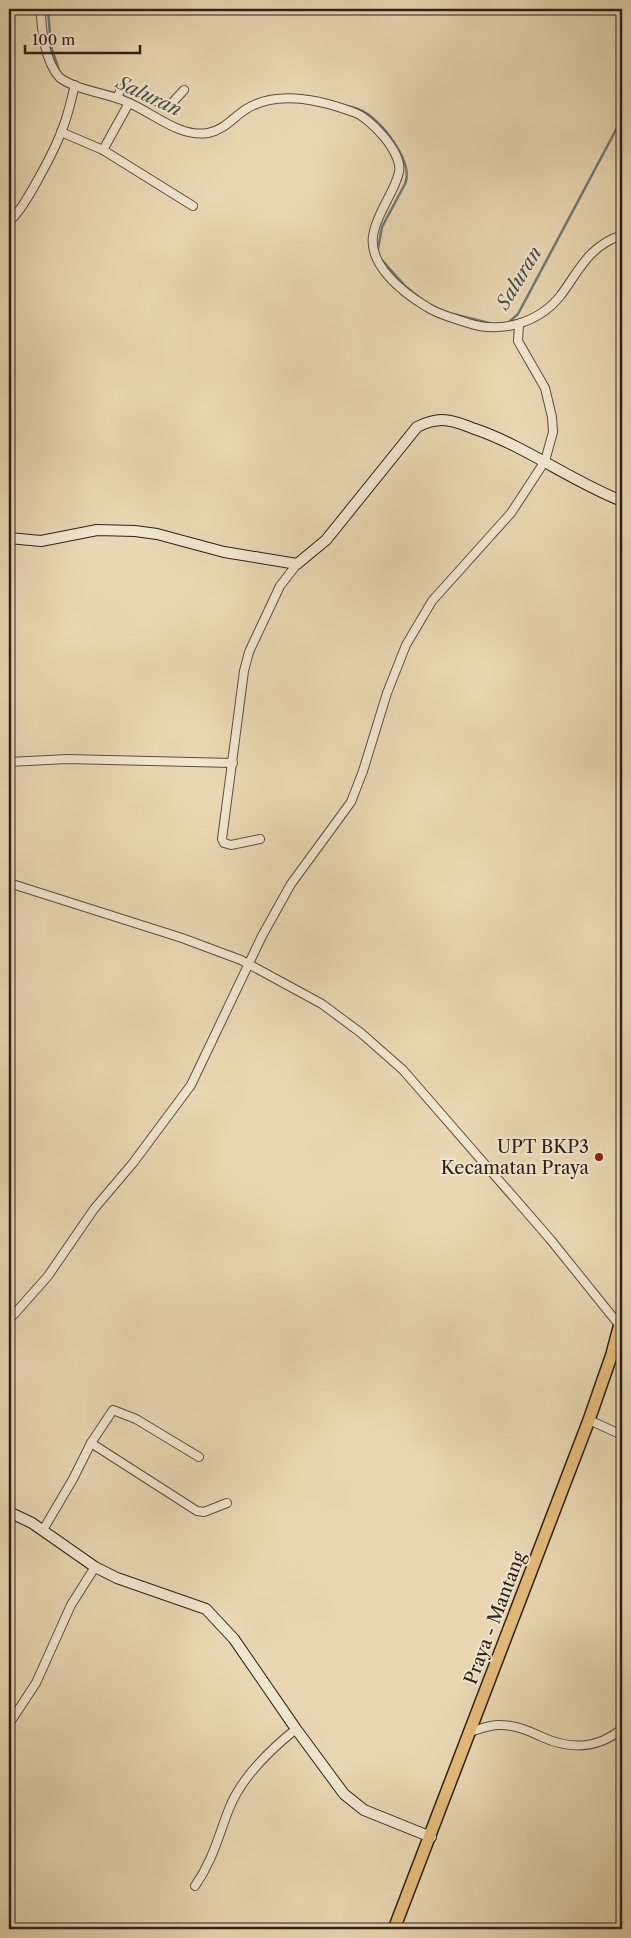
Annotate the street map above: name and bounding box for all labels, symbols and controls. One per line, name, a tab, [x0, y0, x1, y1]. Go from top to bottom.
scale bar	[25, 22, 140, 54]
text: 100 m	[32, 30, 75, 49]
water label: Saluran	[112, 71, 185, 121]
water label: Saluran	[491, 243, 547, 314]
place label: UPT BKP3 Kecamatan Praya	[441, 1136, 589, 1179]
marker: UPT BKP3 Kecamatan Praya	[593, 1151, 605, 1163]
street label: Praya - Mantang	[460, 1548, 531, 1688]

